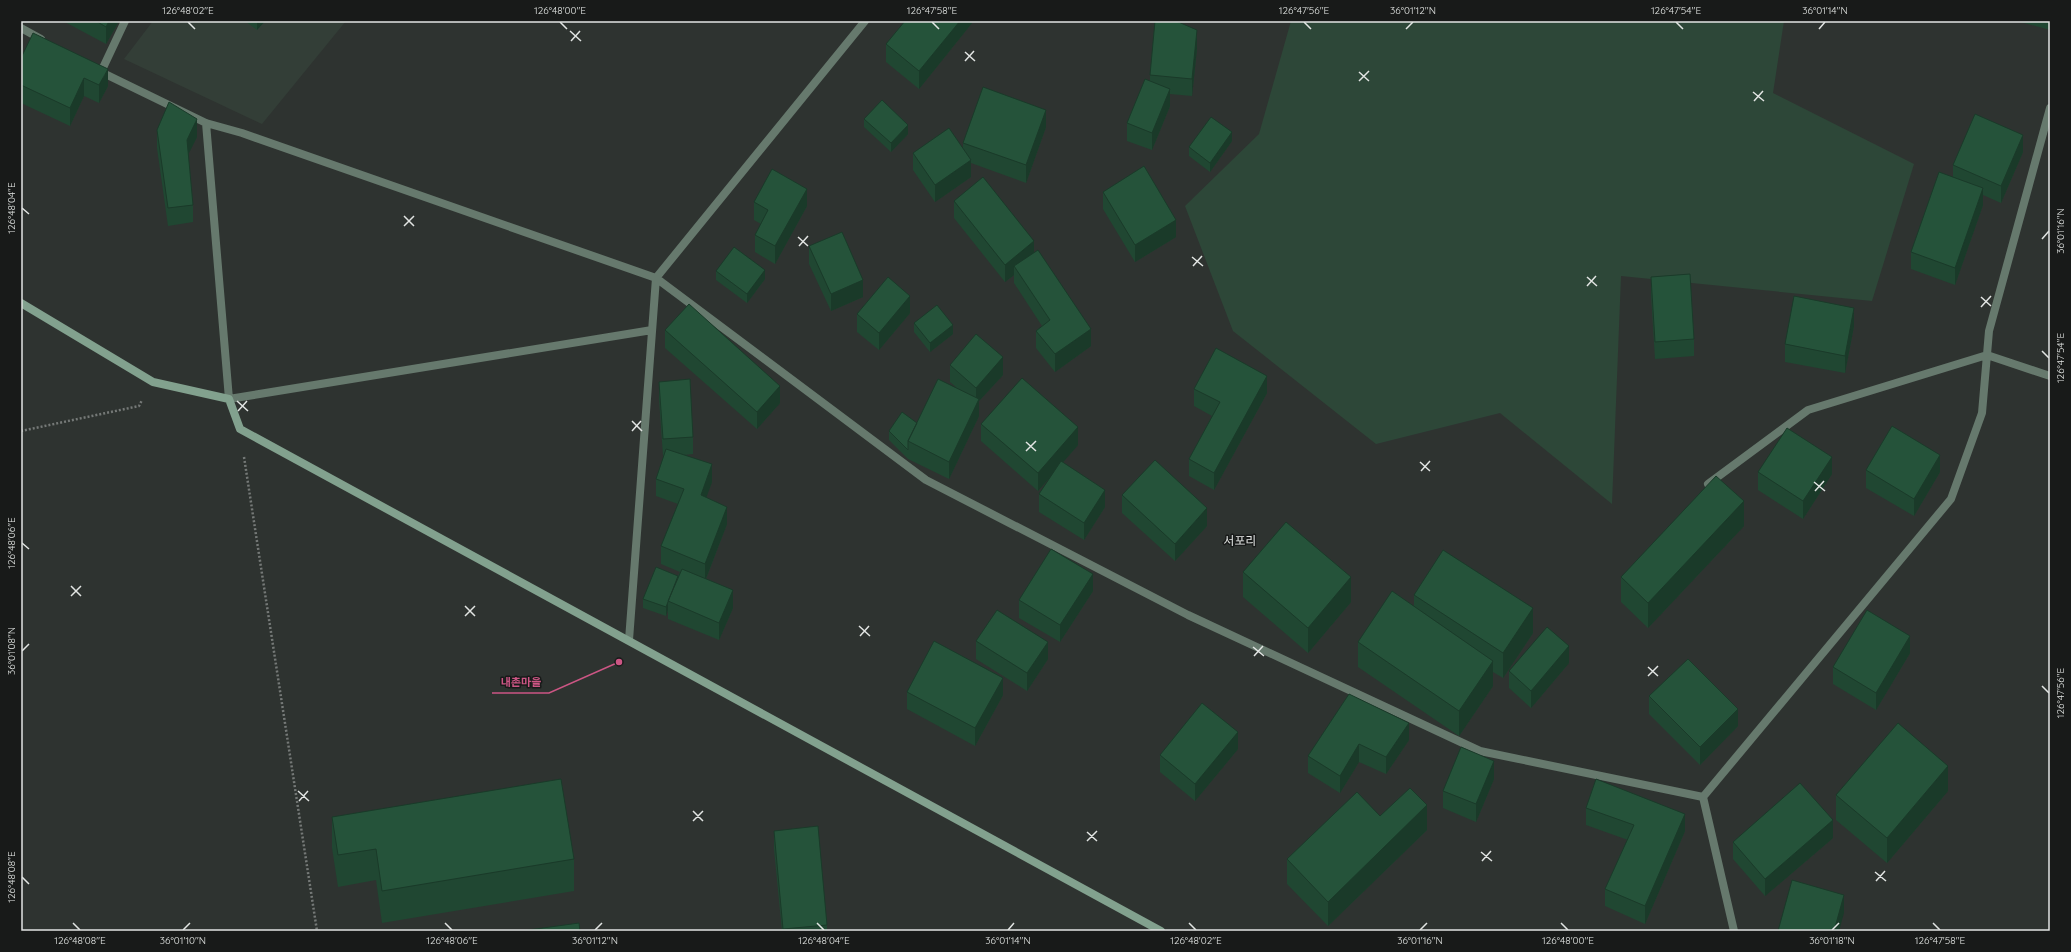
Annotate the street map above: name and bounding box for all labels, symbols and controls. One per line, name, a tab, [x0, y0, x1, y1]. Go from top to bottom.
text: 126°48'02"E	[162, 4, 214, 17]
text: 126°48'00"E	[534, 4, 586, 17]
text: 126°47'58"E	[907, 4, 957, 17]
text: 126°47'56"E	[1279, 4, 1329, 17]
text: 36°01'12"N	[1390, 4, 1436, 17]
text: 126°47'54"E	[1651, 4, 1701, 17]
text: 36°01'14"N	[1802, 4, 1848, 17]
text: 126°48'04"E	[5, 182, 18, 234]
text: 36°01'16"N	[2054, 208, 2067, 254]
text: 126°47'54"E	[2054, 333, 2067, 383]
text: 126°48'06"E	[5, 517, 18, 569]
district label: 서포리	[1223, 533, 1257, 548]
text: 36°01'08"N	[5, 627, 18, 675]
text: 126°47'56"E	[2054, 668, 2067, 718]
callout: 내촌마을	[492, 670, 549, 693]
text: 내촌마을	[501, 675, 541, 689]
text: 126°48'08"E	[5, 851, 18, 903]
text: 126°48'08"E	[54, 934, 106, 947]
text: 36°01'10"N	[160, 934, 206, 947]
text: 126°48'06"E	[426, 934, 478, 947]
text: 36°01'12"N	[572, 934, 618, 947]
text: 126°48'04"E	[798, 934, 850, 947]
text: 36°01'14"N	[985, 934, 1031, 947]
text: 126°48'02"E	[1170, 934, 1222, 947]
text: 36°01'16"N	[1397, 934, 1443, 947]
text: 126°48'00"E	[1542, 934, 1594, 947]
text: 36°01'18"N	[1809, 934, 1855, 947]
text: 126°47'58"E	[1915, 934, 1965, 947]

